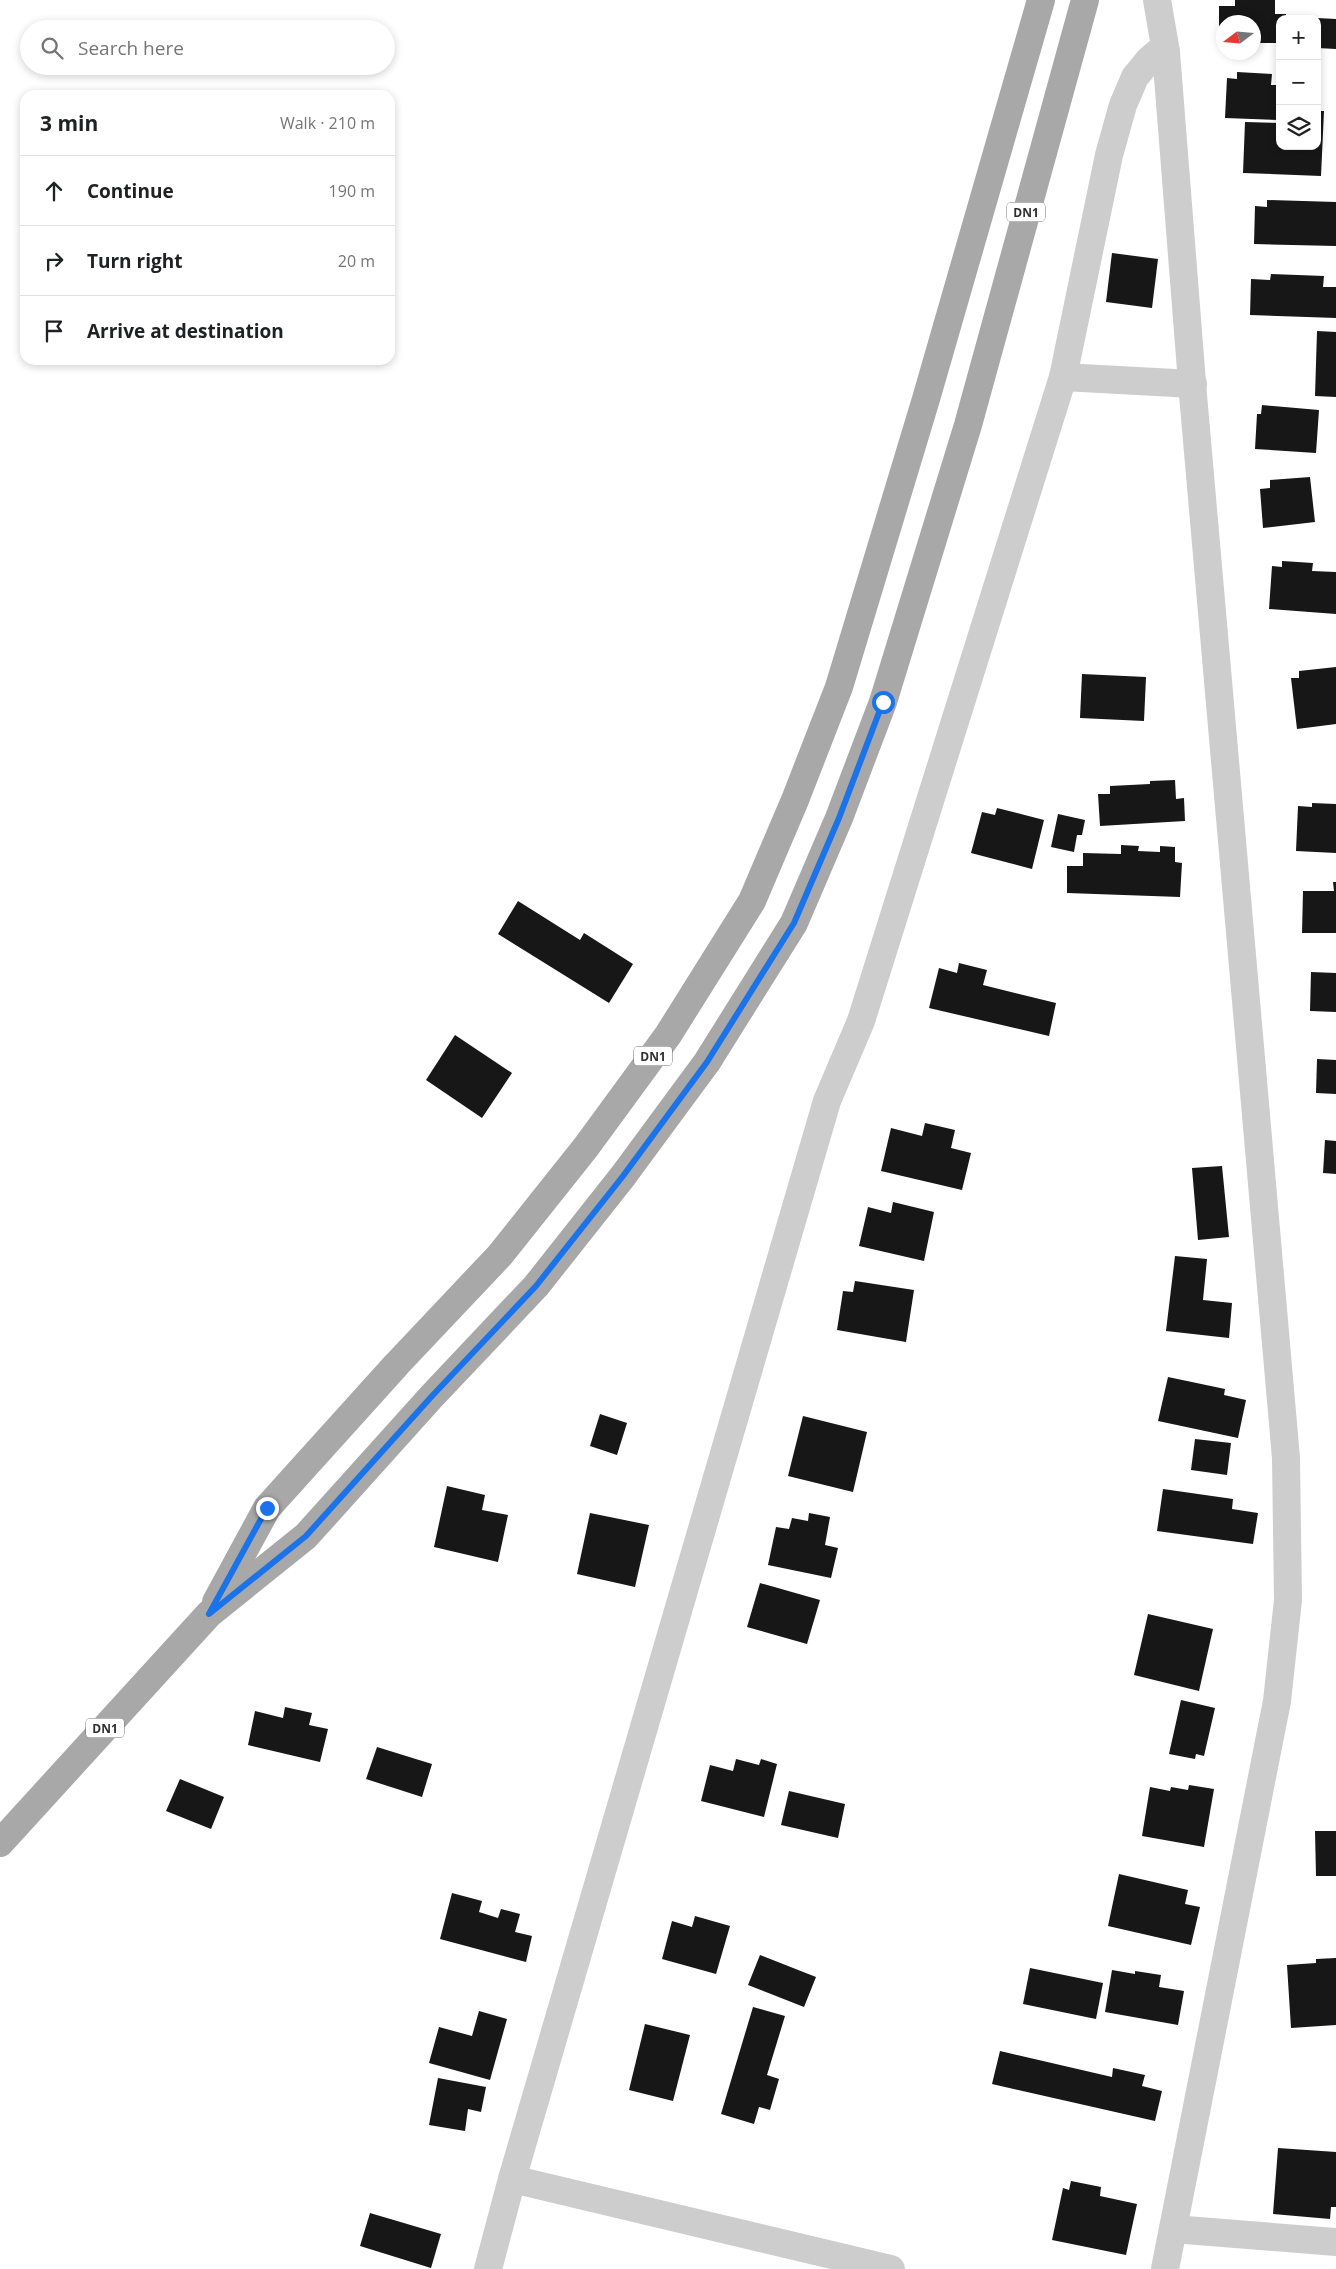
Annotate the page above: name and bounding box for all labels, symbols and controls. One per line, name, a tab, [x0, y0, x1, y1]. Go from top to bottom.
north arrow	[1216, 15, 1261, 60]
map controls	[1276, 15, 1321, 150]
button: +	[1276, 15, 1321, 60]
search box	[20, 20, 395, 75]
icon: search	[38, 34, 66, 62]
text: Search here	[78, 35, 184, 61]
button: −	[1276, 60, 1321, 105]
button: layers	[1276, 105, 1321, 150]
text: 3 min	[40, 109, 98, 137]
text: Walk · 210 m	[280, 112, 375, 134]
icon: ahead	[40, 177, 68, 205]
text: Continue	[87, 178, 174, 204]
text: 190 m	[329, 180, 375, 202]
road number: DN1	[1007, 202, 1045, 222]
icon: right	[40, 247, 68, 275]
text: Turn right	[87, 248, 182, 274]
text: 20 m	[338, 250, 375, 272]
icon: arrive	[40, 317, 68, 345]
text: Arrive at destination	[87, 318, 284, 344]
route start	[872, 691, 895, 714]
road number: DN1	[634, 1046, 672, 1066]
route end	[256, 1497, 279, 1520]
road number: DN1	[86, 1719, 124, 1738]

